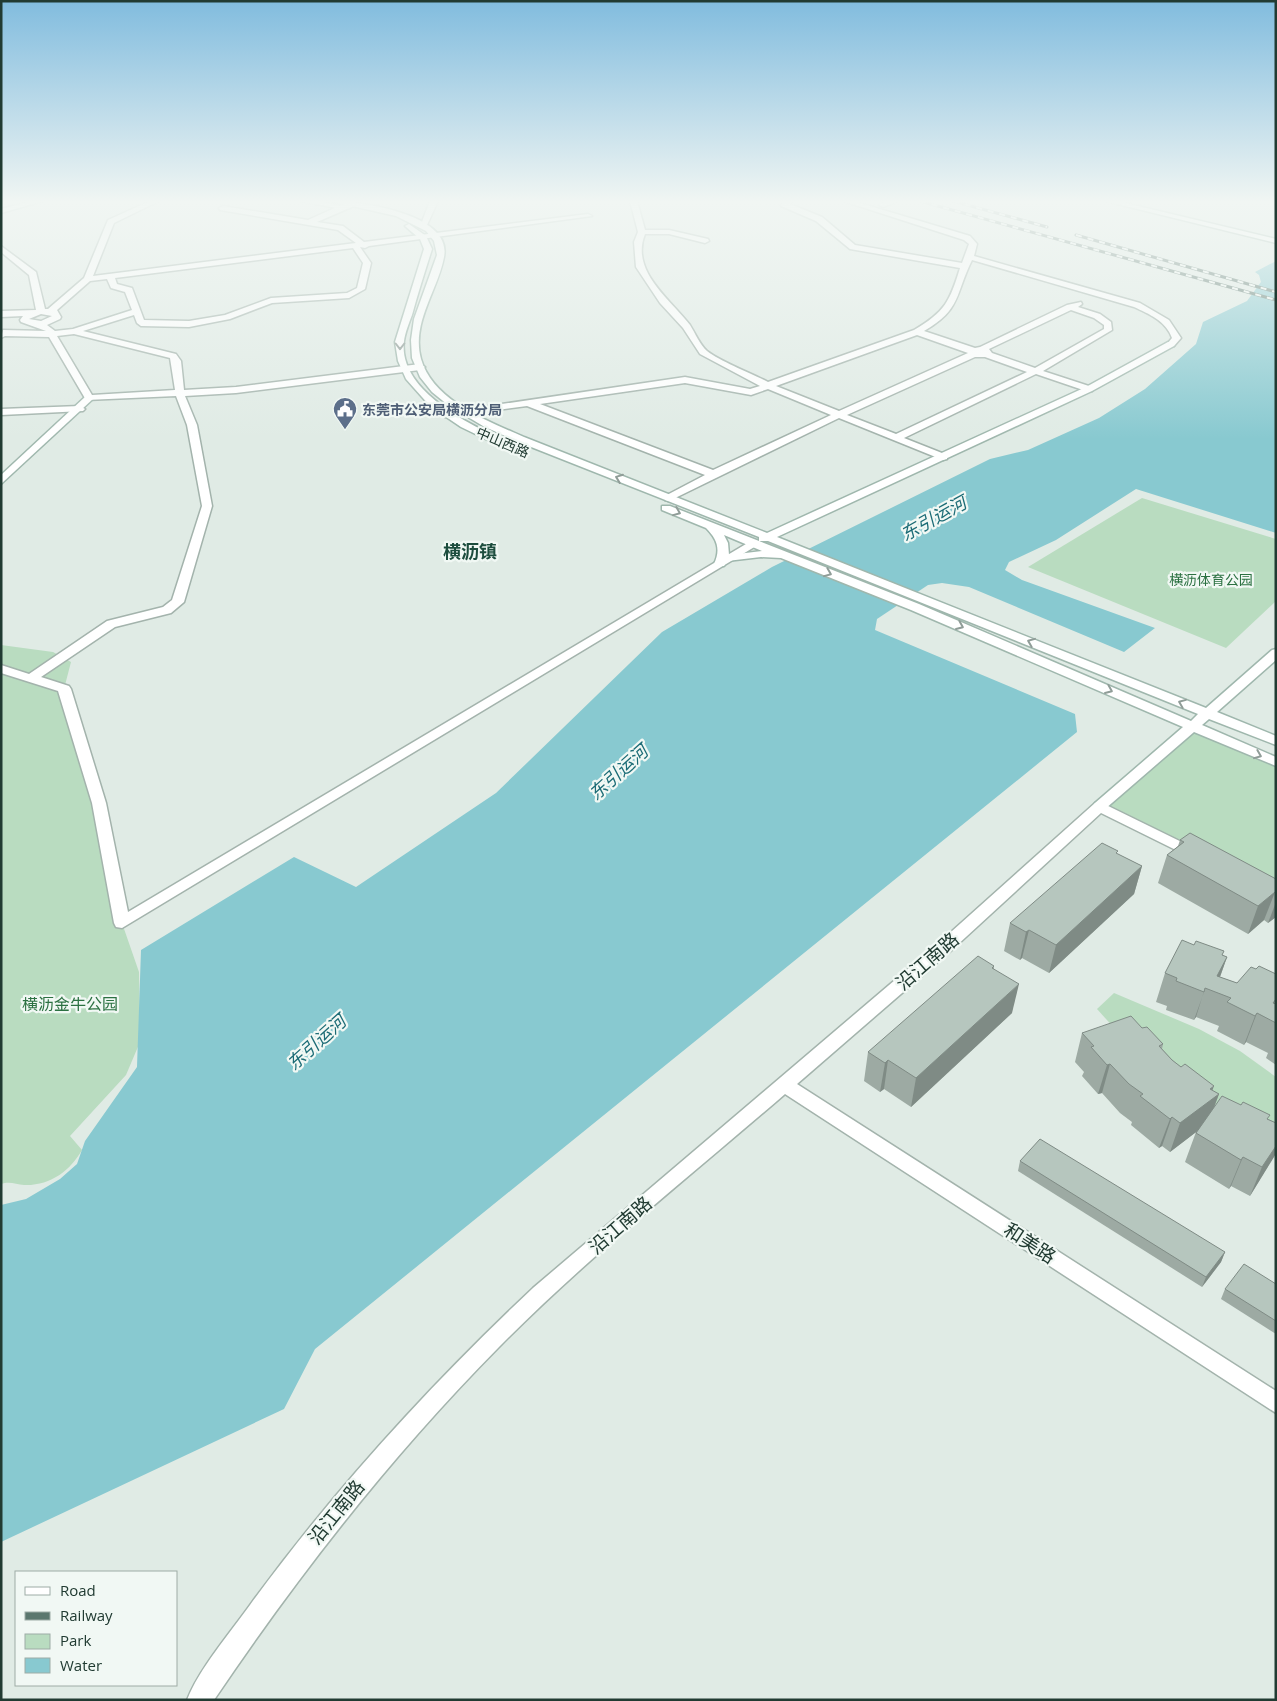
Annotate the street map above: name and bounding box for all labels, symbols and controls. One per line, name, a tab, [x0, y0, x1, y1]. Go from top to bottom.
one-way arrow	[395, 342, 405, 350]
public building icon: 东莞市公安局横沥分局	[332, 396, 358, 430]
place label: 东莞市公安局横沥分局	[362, 400, 502, 419]
street label: 中山西路	[474, 422, 532, 462]
one-way arrow	[615, 474, 624, 485]
water label: 东引运河	[896, 489, 973, 546]
one-way arrow	[672, 506, 681, 517]
district label: 横沥镇	[443, 539, 497, 563]
one-way arrow	[823, 567, 832, 577]
park label: 横沥体育公园	[1169, 570, 1253, 589]
one-way arrow	[955, 621, 963, 631]
one-way arrow	[1027, 638, 1036, 648]
one-way arrow	[1104, 684, 1113, 695]
one-way arrow	[1178, 699, 1187, 709]
water label: 东引运河	[583, 737, 655, 805]
one-way arrow	[1253, 748, 1262, 759]
street label: 沿江南路	[890, 926, 964, 996]
park label: 横沥金牛公园	[22, 993, 118, 1015]
water label: 东引运河	[281, 1007, 353, 1075]
street label: 沿江南路	[583, 1190, 657, 1260]
street label: 和美路	[999, 1217, 1061, 1269]
street label: 沿江南路	[302, 1474, 370, 1550]
legend	[15, 1571, 178, 1686]
text: Road	[60, 1580, 96, 1600]
text: Railway	[60, 1605, 113, 1625]
text: Park	[60, 1630, 91, 1650]
text: Water	[60, 1655, 102, 1675]

